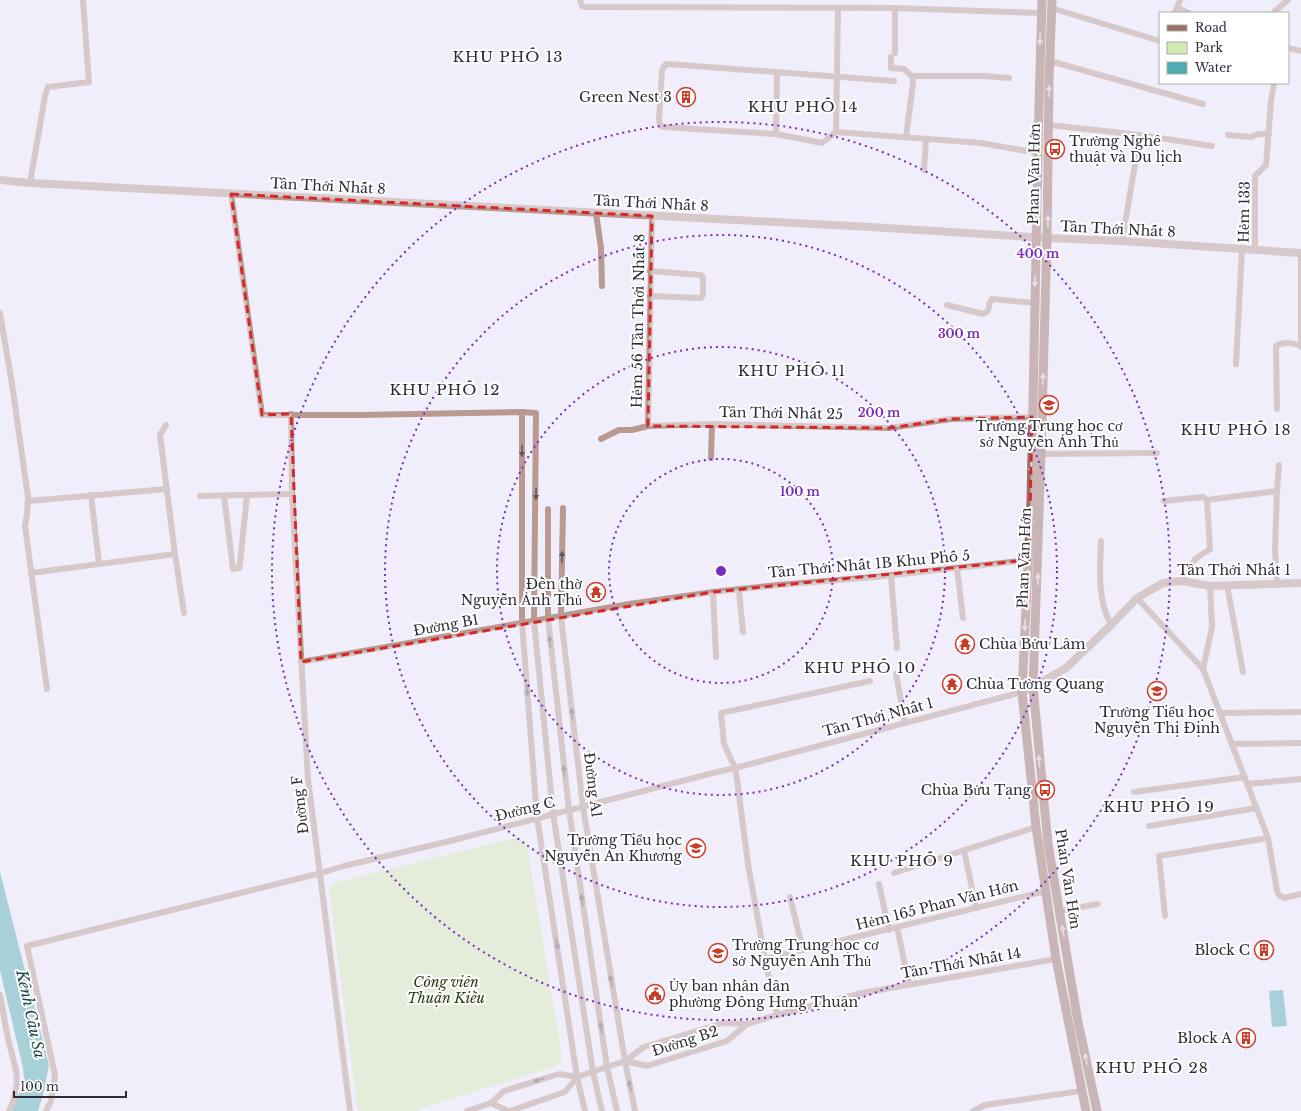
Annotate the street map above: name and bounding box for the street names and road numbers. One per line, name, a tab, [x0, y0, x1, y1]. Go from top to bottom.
street label: Phan Văn Hớn	[1024, 123, 1044, 225]
street label: Tân Thới Nhất 8	[270, 174, 386, 198]
street label: Hẻm 133	[1234, 181, 1254, 243]
street label: Tân Thới Nhất 8	[593, 191, 709, 215]
street label: Tân Thới Nhất 8	[1060, 217, 1176, 241]
street label: Hẻm 56 Tân Thới Nhất 8	[627, 234, 649, 408]
street label: Tân Thới Nhất 25	[719, 403, 843, 423]
street label: Phan Văn Hớn	[1013, 507, 1035, 609]
street label: Tân Thới Nhất 1B Khu Phố 5	[767, 546, 971, 582]
street label: Tân Thới Nhất 1	[1177, 561, 1291, 579]
street label: Đường B1	[412, 610, 480, 640]
street label: Tân Thới Nhất 1	[821, 694, 935, 740]
street label: Đường A1	[580, 751, 606, 819]
street label: Đường F	[287, 774, 313, 835]
street label: Đường C	[493, 793, 557, 825]
street label: Phan Văn Hớn	[1051, 828, 1085, 931]
street label: Hẻm 165 Phan Văn Hớn	[854, 876, 1020, 934]
street label: Tân Thới Nhất 14	[899, 944, 1023, 982]
street label: Đường B2	[650, 1022, 720, 1060]

